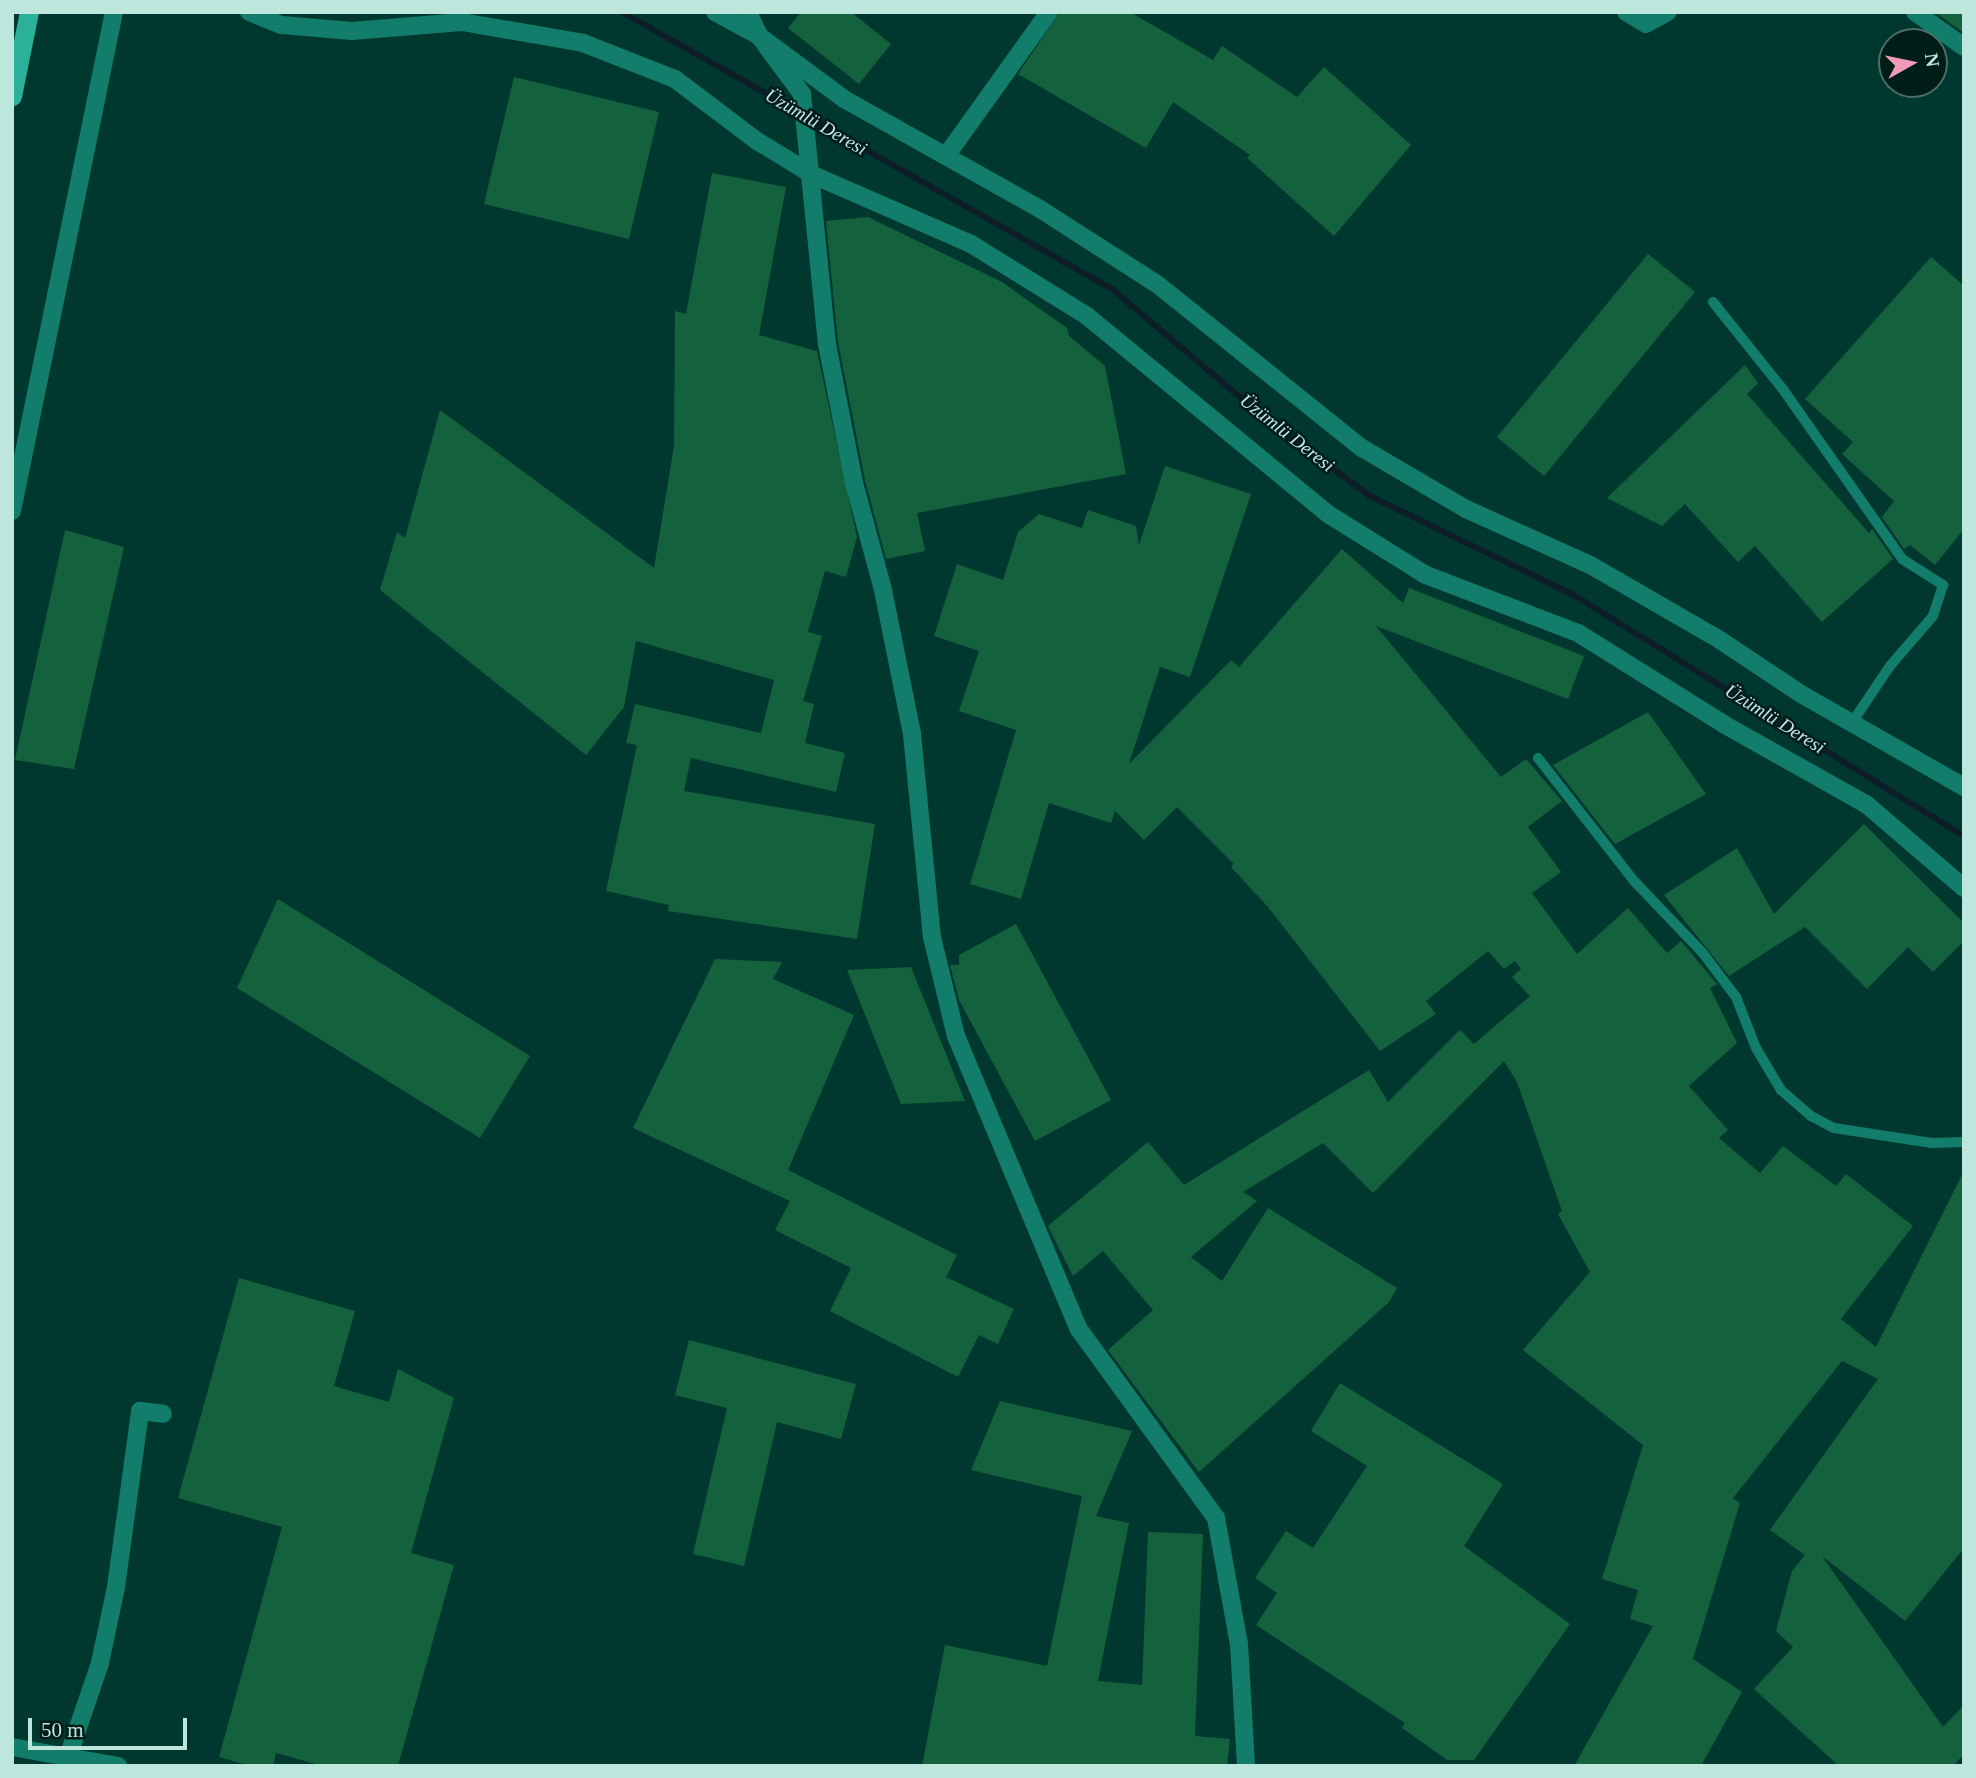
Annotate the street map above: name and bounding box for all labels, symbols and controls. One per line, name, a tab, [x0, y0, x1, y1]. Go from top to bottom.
north arrow	[1878, 28, 1948, 98]
text: N	[1921, 52, 1944, 68]
water label: Üzümlü Deresi	[761, 84, 871, 160]
water label: Üzümlü Deresi	[1235, 389, 1339, 477]
water label: Üzümlü Deresi	[1721, 679, 1829, 759]
scale bar	[32, 1704, 191, 1748]
text: 50 m	[41, 1718, 84, 1742]

